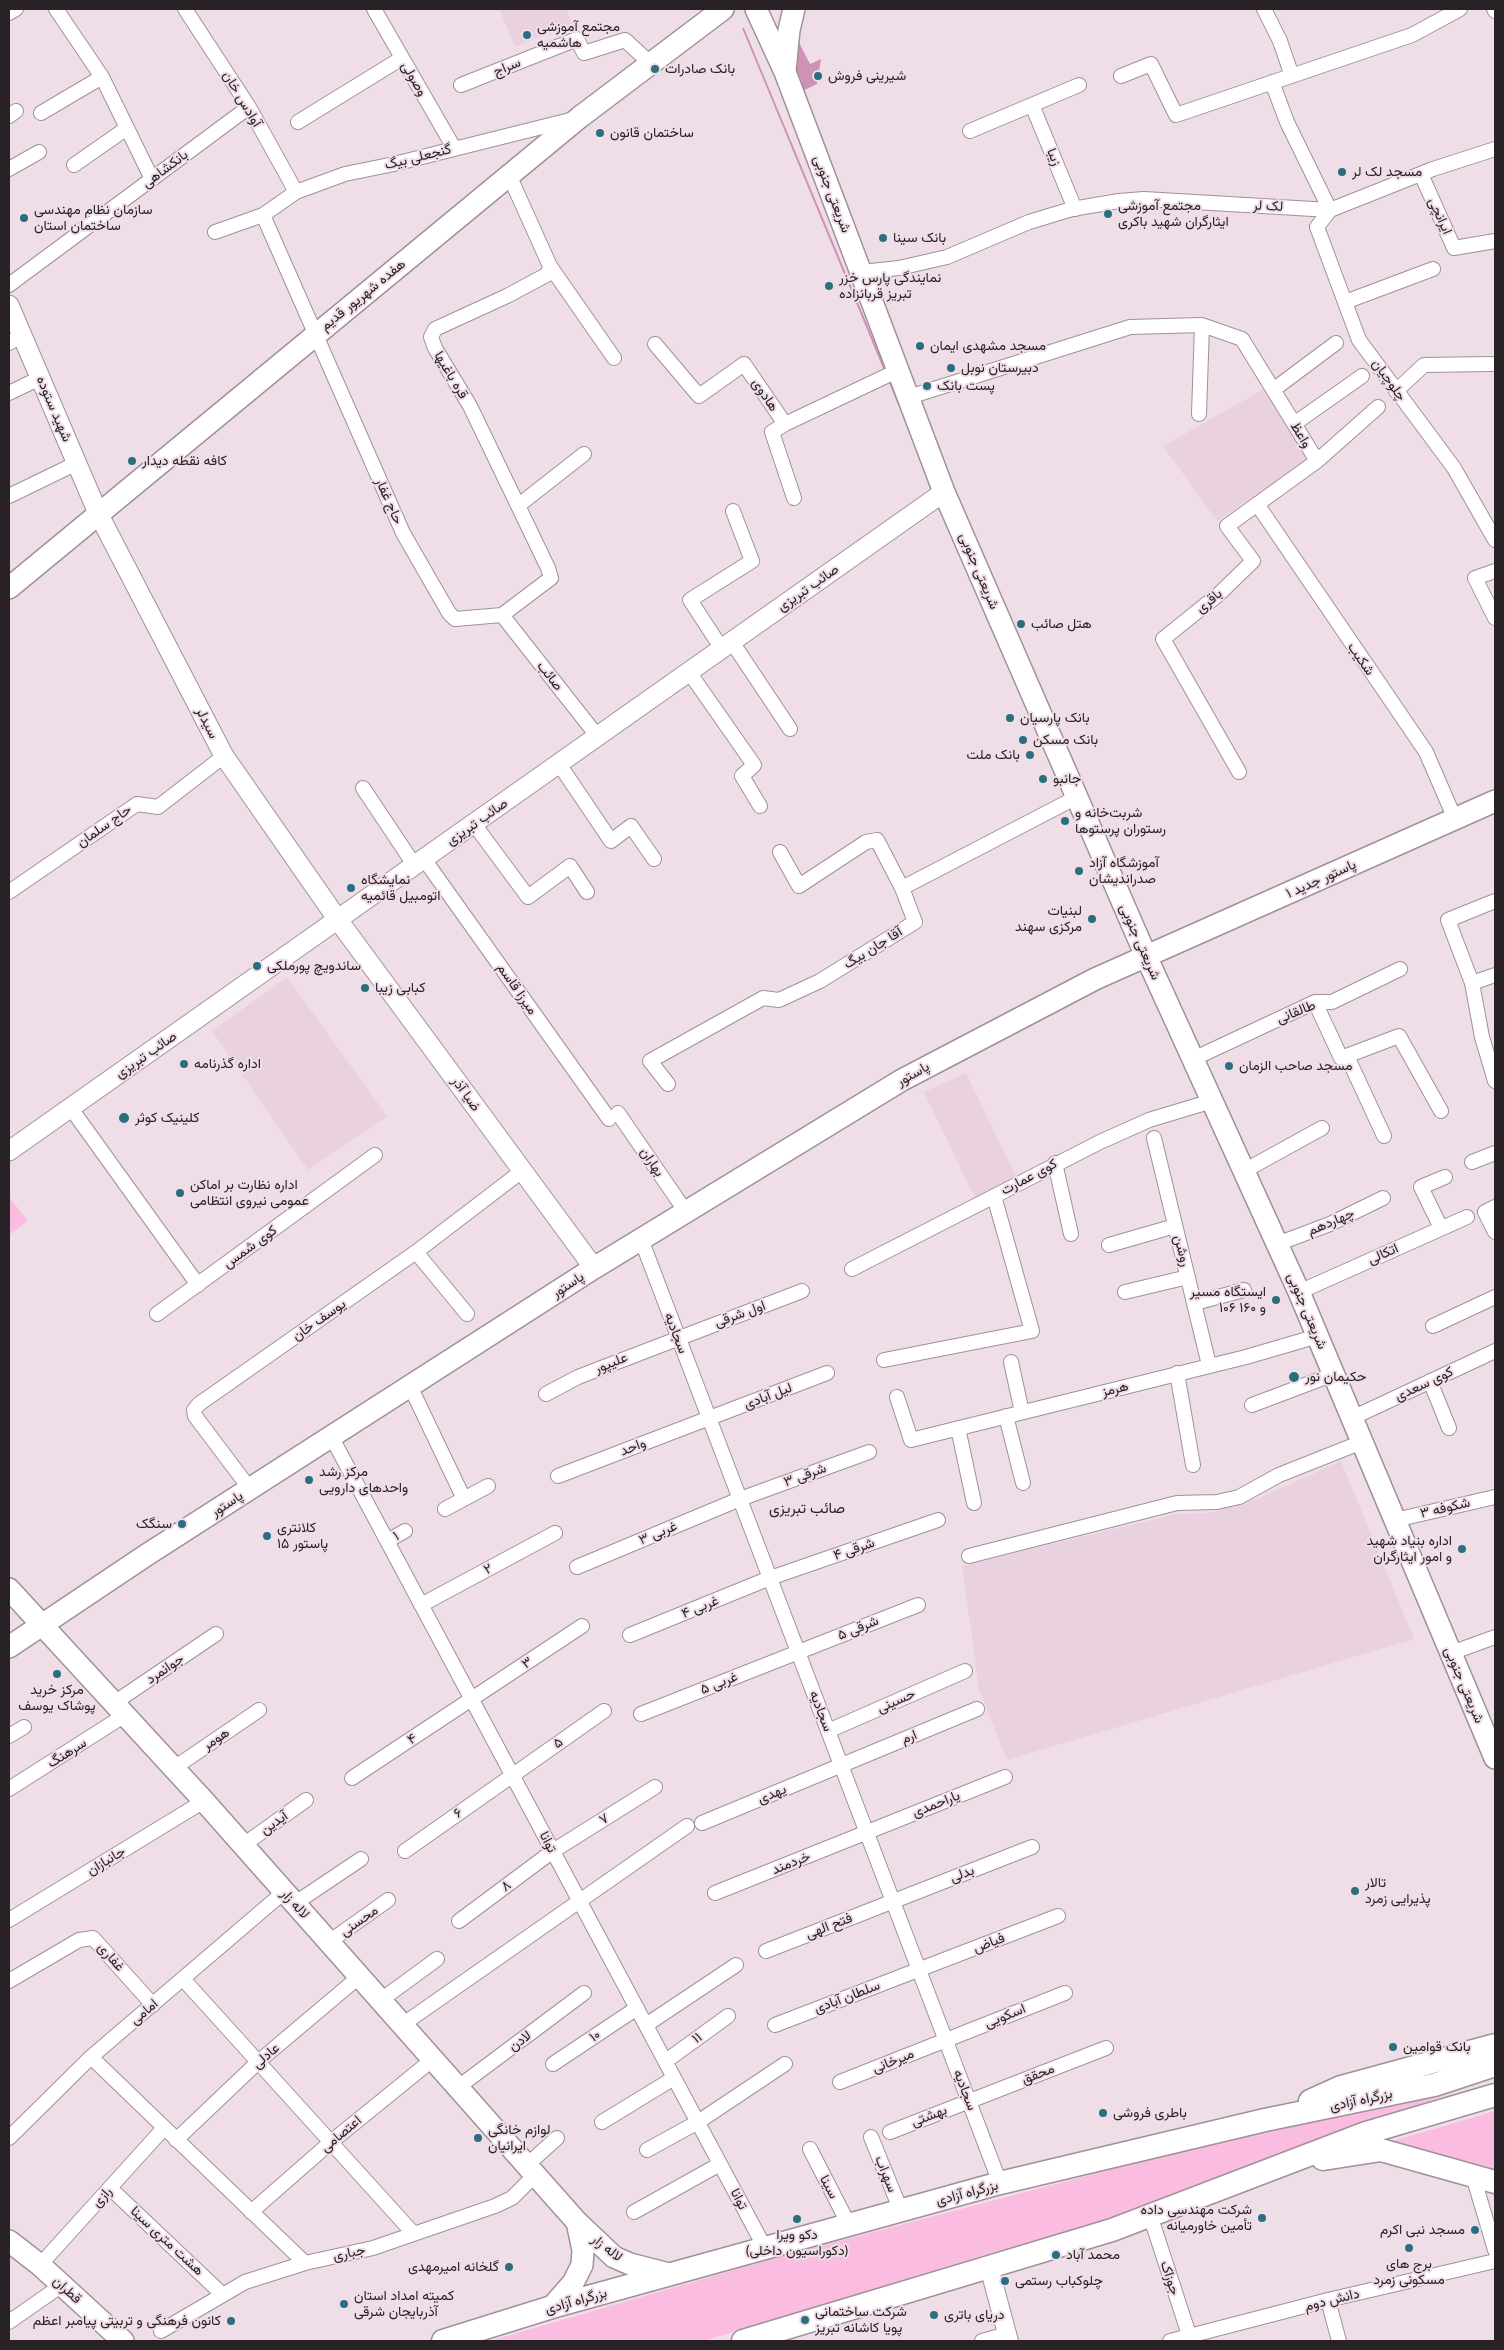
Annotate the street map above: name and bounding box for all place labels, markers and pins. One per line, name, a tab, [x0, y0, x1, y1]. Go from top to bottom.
place label: مجتمع آموزشی هاشمیه	[537, 19, 620, 52]
marker: مجتمع آموزشی هاشمیه	[521, 29, 533, 41]
place label: بانک صادرات	[665, 61, 735, 77]
marker: بانک صادرات	[649, 63, 661, 75]
place label: شیرینی فروش	[828, 68, 906, 84]
marker: شیرینی فروش	[812, 70, 824, 82]
place label: ساختمان قانون	[610, 125, 694, 141]
marker: ساختمان قانون	[594, 127, 606, 139]
place label: مسجد لک لر	[1352, 164, 1422, 180]
marker: مسجد لک لر	[1336, 166, 1348, 178]
place label: مجتمع آموزشی ایثارگران شهید باکری	[1118, 198, 1229, 230]
place label: سازمان نظام مهندسی ساختمان استان	[34, 202, 152, 234]
marker: مجتمع آموزشی ایثارگران شهید باکری	[1102, 208, 1114, 220]
marker: سازمان نظام مهندسی ساختمان استان	[18, 212, 30, 224]
place label: بانک سینا	[893, 230, 946, 246]
marker: بانک سینا	[877, 232, 889, 244]
place label: نمایندگی پارس خزر تبریز قربانزاده	[839, 270, 941, 302]
marker: نمایندگی پارس خزر تبریز قربانزاده	[823, 280, 835, 292]
place label: مسجد مشهدی ایمان	[930, 338, 1046, 354]
marker: مسجد مشهدی ایمان	[914, 340, 926, 352]
place label: دبیرستان نوبل	[961, 360, 1039, 376]
marker: دبیرستان نوبل	[945, 362, 957, 374]
place label: پست بانک	[937, 378, 995, 394]
marker: پست بانک	[921, 380, 933, 392]
place label: کافه نقطه دیدار	[142, 453, 227, 469]
marker: کافه نقطه دیدار	[126, 455, 138, 467]
place label: هتل صائب	[1031, 616, 1092, 632]
marker: هتل صائب	[1015, 618, 1027, 630]
place label: بانک پارسیان	[1020, 710, 1090, 726]
marker: بانک پارسیان	[1004, 712, 1016, 724]
place label: بانک مسکن	[1033, 732, 1098, 748]
marker: بانک مسکن	[1017, 734, 1029, 746]
place label: بانک ملت	[966, 747, 1020, 763]
marker: بانک ملت	[1024, 749, 1036, 761]
place label: جانبو	[1053, 771, 1081, 787]
marker: جانبو	[1037, 773, 1049, 785]
place label: شربت‌خانه و رستوران پرستوها	[1075, 805, 1166, 838]
marker: شربت‌خانه و رستوران پرستوها	[1059, 815, 1071, 827]
place label: آموزشگاه آزاد صدراندیشان	[1089, 855, 1159, 888]
marker: آموزشگاه آزاد صدراندیشان	[1073, 865, 1085, 877]
place label: نمایشگاه اتومبیل قائمیه	[361, 872, 440, 904]
marker: نمایشگاه اتومبیل قائمیه	[345, 882, 357, 894]
place label: لبنیات مرکزی سهند	[1015, 903, 1082, 936]
marker: لبنیات مرکزی سهند	[1086, 913, 1098, 925]
place label: ساندویچ پورملکی	[267, 958, 361, 974]
marker: ساندویچ پورملکی	[251, 960, 263, 972]
place label: کبابی زیبا	[375, 980, 426, 996]
marker: کبابی زیبا	[359, 982, 371, 994]
place label: اداره گذرنامه	[194, 1056, 261, 1072]
marker: اداره گذرنامه	[178, 1058, 190, 1070]
place label: مسجد صاحب الزمان	[1239, 1058, 1353, 1074]
marker: مسجد صاحب الزمان	[1223, 1060, 1235, 1072]
place label: کلینیک کوثر	[135, 1110, 200, 1126]
marker: کلینیک کوثر	[117, 1111, 131, 1125]
place label: اداره نظارت بر اماکن عمومی نیروی انتظامی	[190, 1177, 309, 1210]
marker: اداره نظارت بر اماکن عمومی نیروی انتظامی	[174, 1187, 186, 1199]
place label: ایستگاه مسیر ۱۰۶ و ۱۶۰	[1190, 1284, 1266, 1316]
marker: ایستگاه مسیر ۱۰۶ و ۱۶۰	[1270, 1294, 1282, 1306]
place label: حکیمان نور	[1305, 1369, 1366, 1385]
marker: حکیمان نور	[1287, 1370, 1301, 1384]
place label: مرکز رشد واحدهای دارویی	[319, 1464, 408, 1496]
marker: مرکز رشد واحدهای دارویی	[303, 1474, 315, 1486]
place label: سنگک	[136, 1516, 172, 1532]
marker: سنگک	[176, 1518, 188, 1530]
place label: کلانتری ۱۵ پاستور	[277, 1520, 328, 1552]
marker: کلانتری ۱۵ پاستور	[261, 1530, 273, 1542]
place label: اداره بنیاد شهید و امور ایثارگران	[1366, 1533, 1452, 1565]
marker: اداره بنیاد شهید و امور ایثارگران	[1456, 1543, 1468, 1555]
marker: مرکز خرید پوشاک یوسف	[51, 1668, 63, 1680]
place label: مرکز خرید پوشاک یوسف	[18, 1682, 96, 1714]
place label: تالار پذیرایی زمرد	[1365, 1875, 1431, 1908]
marker: تالار پذیرایی زمرد	[1349, 1885, 1361, 1897]
place label: بانک قوامین	[1403, 2039, 1471, 2055]
marker: بانک قوامین	[1387, 2041, 1399, 2053]
place label: باطری فروشی	[1113, 2105, 1187, 2121]
marker: باطری فروشی	[1097, 2107, 1109, 2119]
place label: لوازم خانگی ایرانیان	[488, 2122, 550, 2154]
marker: لوازم خانگی ایرانیان	[472, 2132, 484, 2144]
place label: شرکت مهندسى داده تأمین خاورمیانه	[1140, 2202, 1252, 2234]
marker: شرکت مهندسى داده تأمین خاورمیانه	[1256, 2212, 1268, 2224]
marker: دکو ویرا (دکوراسیون داخلی)	[791, 2213, 803, 2225]
place label: مسجد نبی اکرم	[1380, 2222, 1465, 2238]
marker: مسجد نبی اکرم	[1469, 2224, 1481, 2236]
place label: دکو ویرا (دکوراسیون داخلی)	[745, 2227, 849, 2260]
marker: برج های مسکونی زمرد	[1403, 2242, 1415, 2254]
place label: محمد آباد	[1066, 2247, 1120, 2263]
marker: محمد آباد	[1050, 2249, 1062, 2261]
place label: برج های مسکونی زمرد	[1373, 2256, 1445, 2288]
place label: گلخانه امیرمهدی	[408, 2259, 499, 2275]
marker: گلخانه امیرمهدی	[503, 2261, 515, 2273]
place label: چلوکباب رستمی	[1015, 2273, 1103, 2289]
marker: چلوکباب رستمی	[999, 2275, 1011, 2287]
place label: کمیته امداد استان آذربایجان شرقی	[354, 2288, 454, 2320]
marker: کمیته امداد استان آذربایجان شرقی	[338, 2298, 350, 2310]
place label: شرکت ساختمانی پویا کاشانه تبریز	[815, 2304, 907, 2336]
place label: دریای باتری	[944, 2307, 1004, 2323]
marker: دریای باتری	[928, 2309, 940, 2321]
place label: کانون فرهنگی و تربیتی پیامبر اعظم	[33, 2313, 221, 2329]
marker: شرکت ساختمانی پویا کاشانه تبریز	[799, 2314, 811, 2326]
marker: کانون فرهنگی و تربیتی پیامبر اعظم	[225, 2315, 237, 2327]

